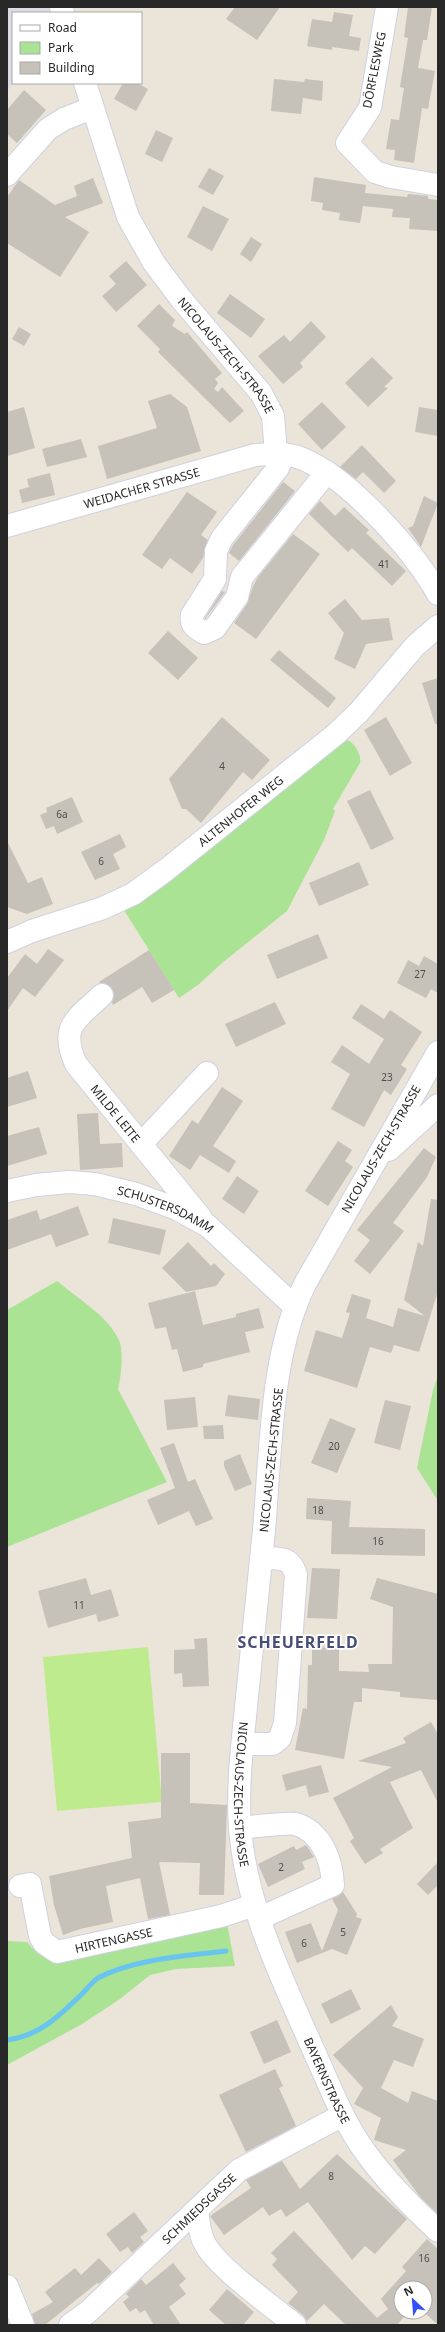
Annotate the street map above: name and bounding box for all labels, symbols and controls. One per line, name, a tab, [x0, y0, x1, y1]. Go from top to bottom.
legend	[12, 12, 142, 84]
text: Road	[48, 19, 77, 36]
street label: DÖRFLESWEG	[358, 30, 390, 110]
text: Park	[48, 39, 74, 56]
text: Building	[48, 59, 95, 76]
street label: NICOLAUS-ZECH-STRASSE	[174, 293, 279, 416]
street label: WEIDACHER STRASSE	[82, 463, 202, 512]
house number: 41	[378, 557, 390, 571]
house number: 4	[219, 759, 225, 773]
street label: ALTENHOFER WEG	[194, 771, 286, 850]
house number: 6a	[56, 807, 68, 821]
house number: 6	[98, 854, 104, 868]
house number: 27	[414, 967, 426, 981]
house number: 23	[381, 1070, 393, 1084]
street label: MILDE LEITE	[87, 1081, 145, 1146]
street label: NICOLAUS-ZECH-STRASSE	[337, 1082, 425, 1216]
street label: SCHUSTERSDAMM	[116, 1181, 218, 1236]
street label: NICOLAUS-ZECH-STRASSE	[255, 1387, 287, 1533]
house number: 20	[328, 1439, 340, 1453]
house number: 18	[312, 1503, 324, 1517]
house number: 16	[372, 1534, 384, 1548]
house number: 11	[73, 1598, 85, 1612]
district label: SCHEUERFELD	[237, 1631, 359, 1653]
street label: NICOLAUS-ZECH-STRASSE	[231, 1721, 254, 1868]
house number: 2	[278, 1860, 284, 1874]
street label: HIRTENGASSE	[73, 1923, 154, 1956]
house number: 5	[340, 1925, 346, 1939]
house number: 6	[301, 1936, 307, 1950]
street label: BAYERNSTRASSE	[300, 2035, 354, 2127]
street label: SCHMIEDSGASSE	[158, 2169, 240, 2247]
house number: 8	[328, 2169, 334, 2183]
house number: 16	[418, 2251, 430, 2265]
north arrow	[393, 2280, 433, 2320]
text: N	[401, 2282, 416, 2299]

